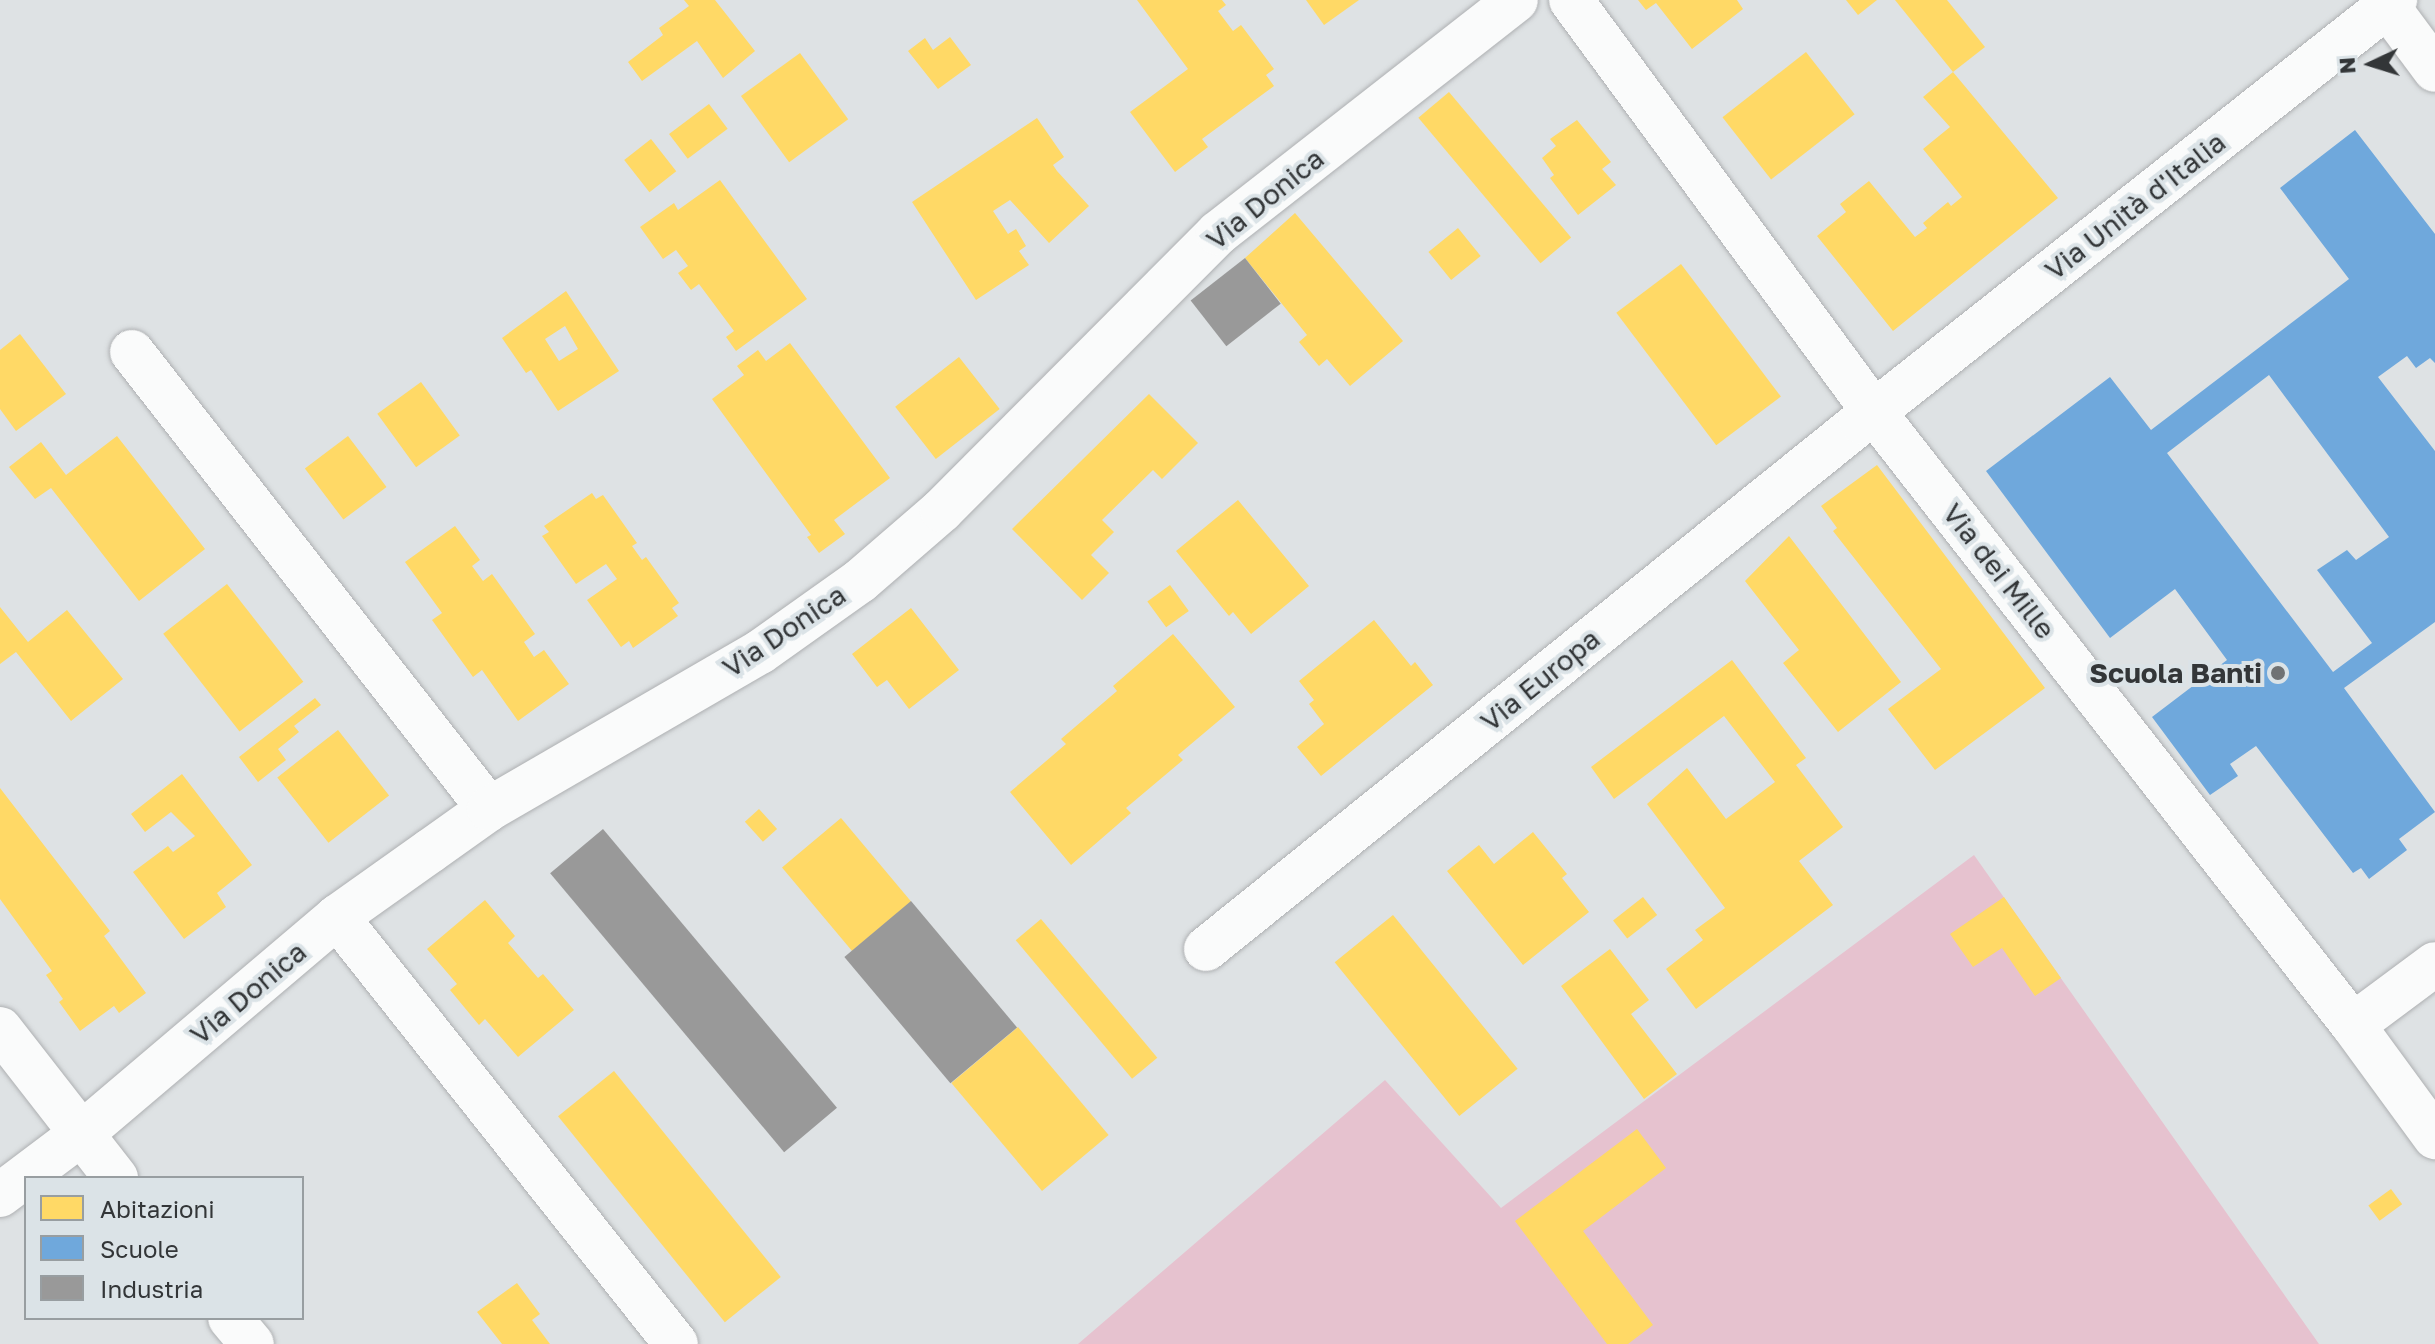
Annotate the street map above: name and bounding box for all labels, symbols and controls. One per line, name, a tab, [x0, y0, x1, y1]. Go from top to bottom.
north arrow	[2331, 24, 2411, 104]
text: N	[2333, 56, 2361, 75]
street label: Via Unità d'Italia	[2038, 125, 2232, 287]
street label: Via Donica	[1200, 141, 1330, 257]
street label: Via dei Mille	[1936, 497, 2062, 645]
street label: Via Donica	[716, 578, 852, 684]
street label: Via Europa	[1474, 622, 1606, 738]
place label: Scuola Banti	[2089, 656, 2262, 690]
marker: Scuola Banti	[2269, 664, 2287, 682]
street label: Via Donica	[183, 935, 313, 1051]
legend	[24, 1176, 304, 1320]
text: Abitazioni	[100, 1194, 215, 1223]
text: Scuole	[100, 1234, 179, 1263]
text: Industria	[100, 1274, 203, 1303]

